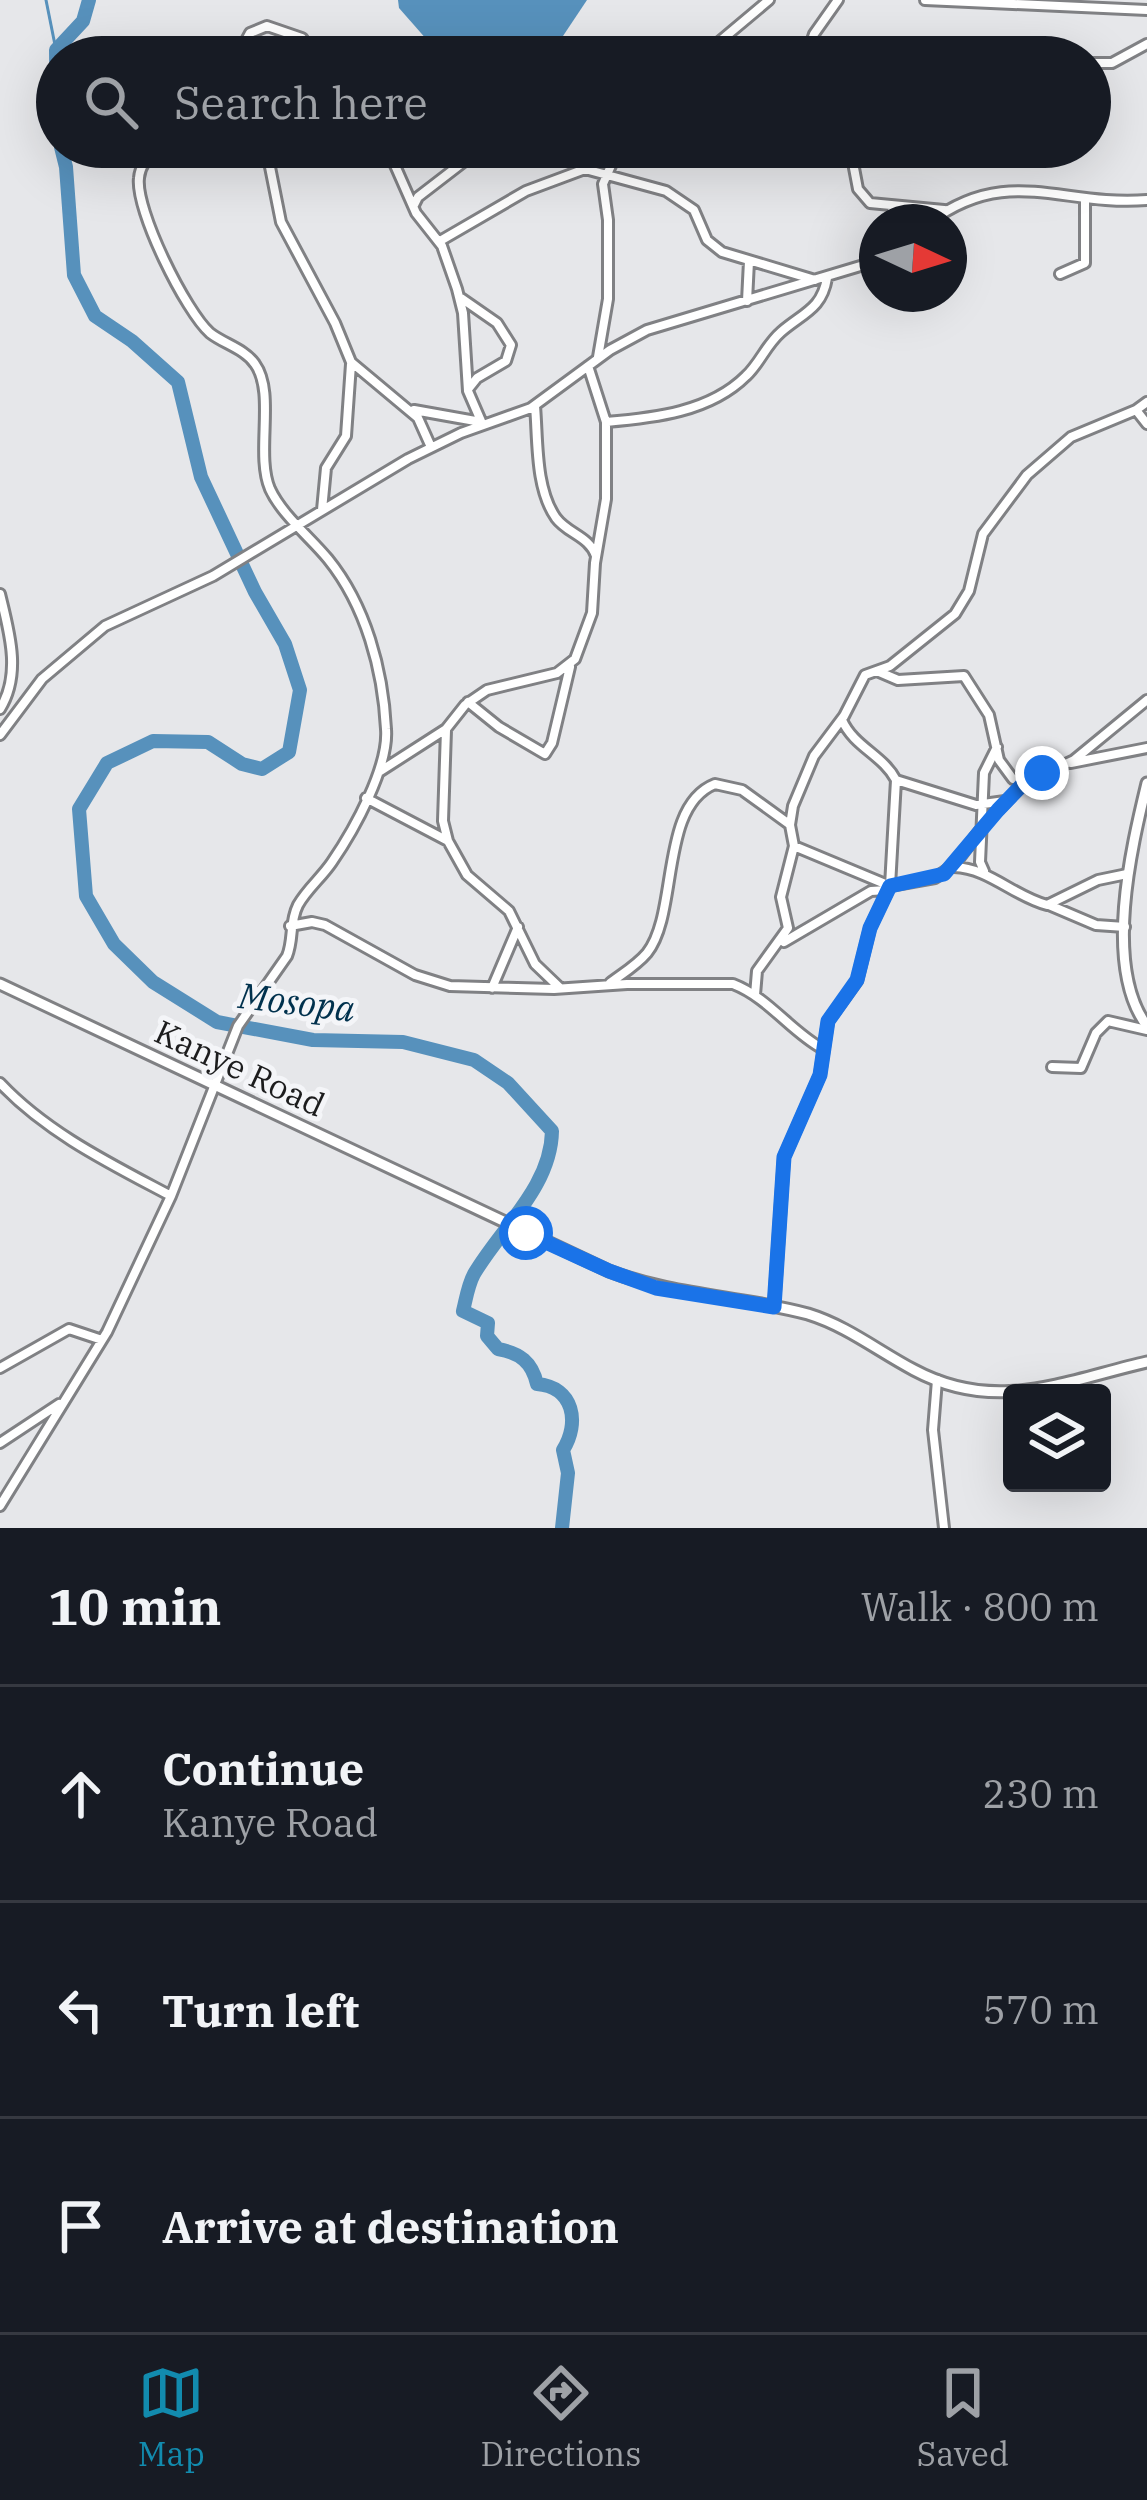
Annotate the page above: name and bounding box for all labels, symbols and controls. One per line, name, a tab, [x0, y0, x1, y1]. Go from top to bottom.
search box	[36, 36, 1111, 168]
icon: search	[78, 69, 144, 135]
text: Search here	[174, 73, 428, 131]
north arrow	[859, 204, 967, 312]
route end	[1015, 746, 1069, 800]
water label: Mosopa	[235, 971, 358, 1032]
street label: Kanye Road	[148, 1009, 332, 1126]
route start	[499, 1206, 553, 1260]
map controls	[1003, 1384, 1111, 1492]
button: layers	[1003, 1384, 1111, 1492]
text: 10 min	[48, 1573, 221, 1639]
text: Walk · 800 m	[861, 1581, 1099, 1632]
text: Continue	[162, 1739, 364, 1797]
icon: ahead	[48, 1761, 114, 1827]
text: 230 m	[983, 1768, 1099, 1819]
text: Kanye Road	[162, 1797, 378, 1848]
icon: left	[48, 1977, 114, 2043]
text: Turn left	[162, 1981, 359, 2039]
text: 570 m	[983, 1984, 1099, 2035]
icon: arrive	[48, 2193, 114, 2259]
text: Arrive at destination	[162, 2197, 619, 2255]
tab: Map	[138, 2360, 205, 2475]
tab: Directions	[480, 2360, 641, 2475]
tab: Saved	[917, 2360, 1009, 2475]

